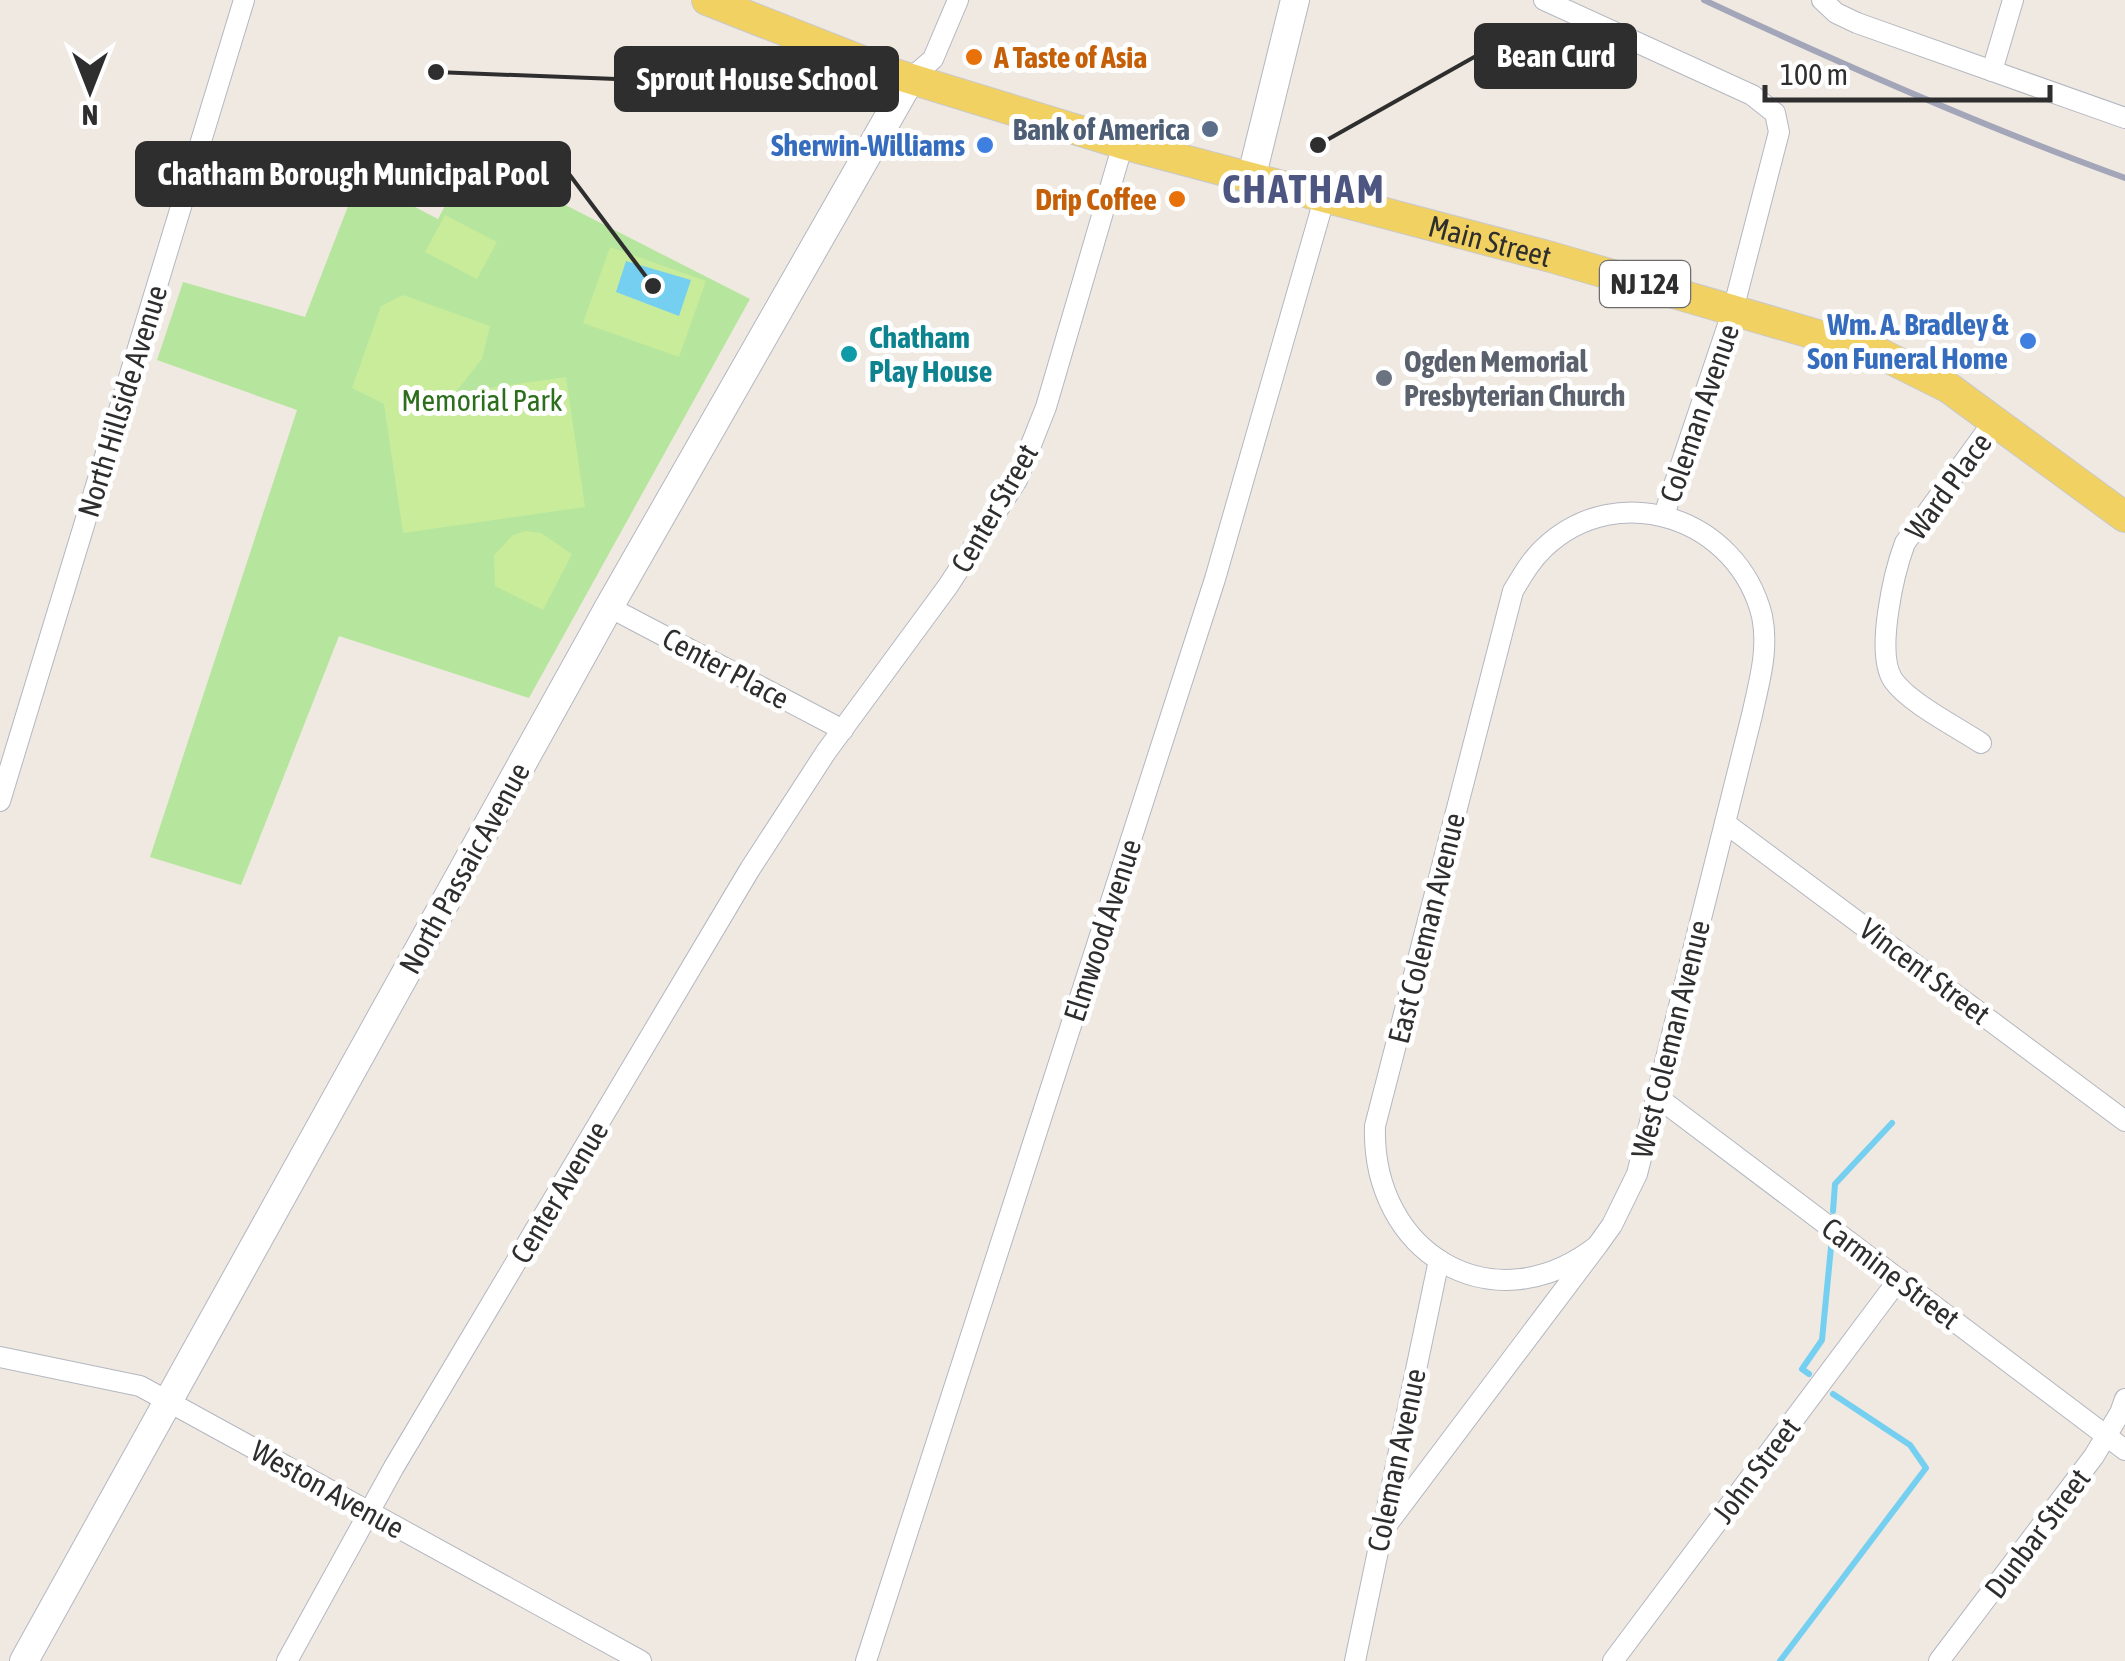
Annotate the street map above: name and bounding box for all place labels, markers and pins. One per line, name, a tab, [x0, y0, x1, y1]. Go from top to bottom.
callout: Bean Curd	[1476, 25, 1635, 87]
place label: A Taste of Asia	[993, 40, 1147, 74]
marker: A Taste of Asia	[963, 46, 985, 68]
callout: Sprout House School	[616, 48, 897, 110]
place label: Bank of America	[1013, 112, 1190, 146]
marker: Bank of America	[1199, 118, 1221, 140]
place label: Sherwin-Williams	[771, 128, 965, 162]
marker: Sherwin-Williams	[974, 134, 996, 156]
callout: Chatham Borough Municipal Pool	[137, 143, 569, 205]
place label: Drip Coffee	[1035, 182, 1157, 216]
marker: Drip Coffee	[1166, 188, 1188, 210]
place label: Wm. A. Bradley & Son Funeral Home	[1807, 307, 2008, 375]
place label: Chatham Play House	[869, 320, 992, 388]
marker: Wm. A. Bradley & Son Funeral Home	[2017, 330, 2039, 352]
marker: Chatham Play House	[838, 343, 860, 365]
place label: Ogden Memorial Presbyterian Church	[1404, 344, 1625, 412]
marker: Ogden Memorial Presbyterian Church	[1373, 367, 1395, 389]

